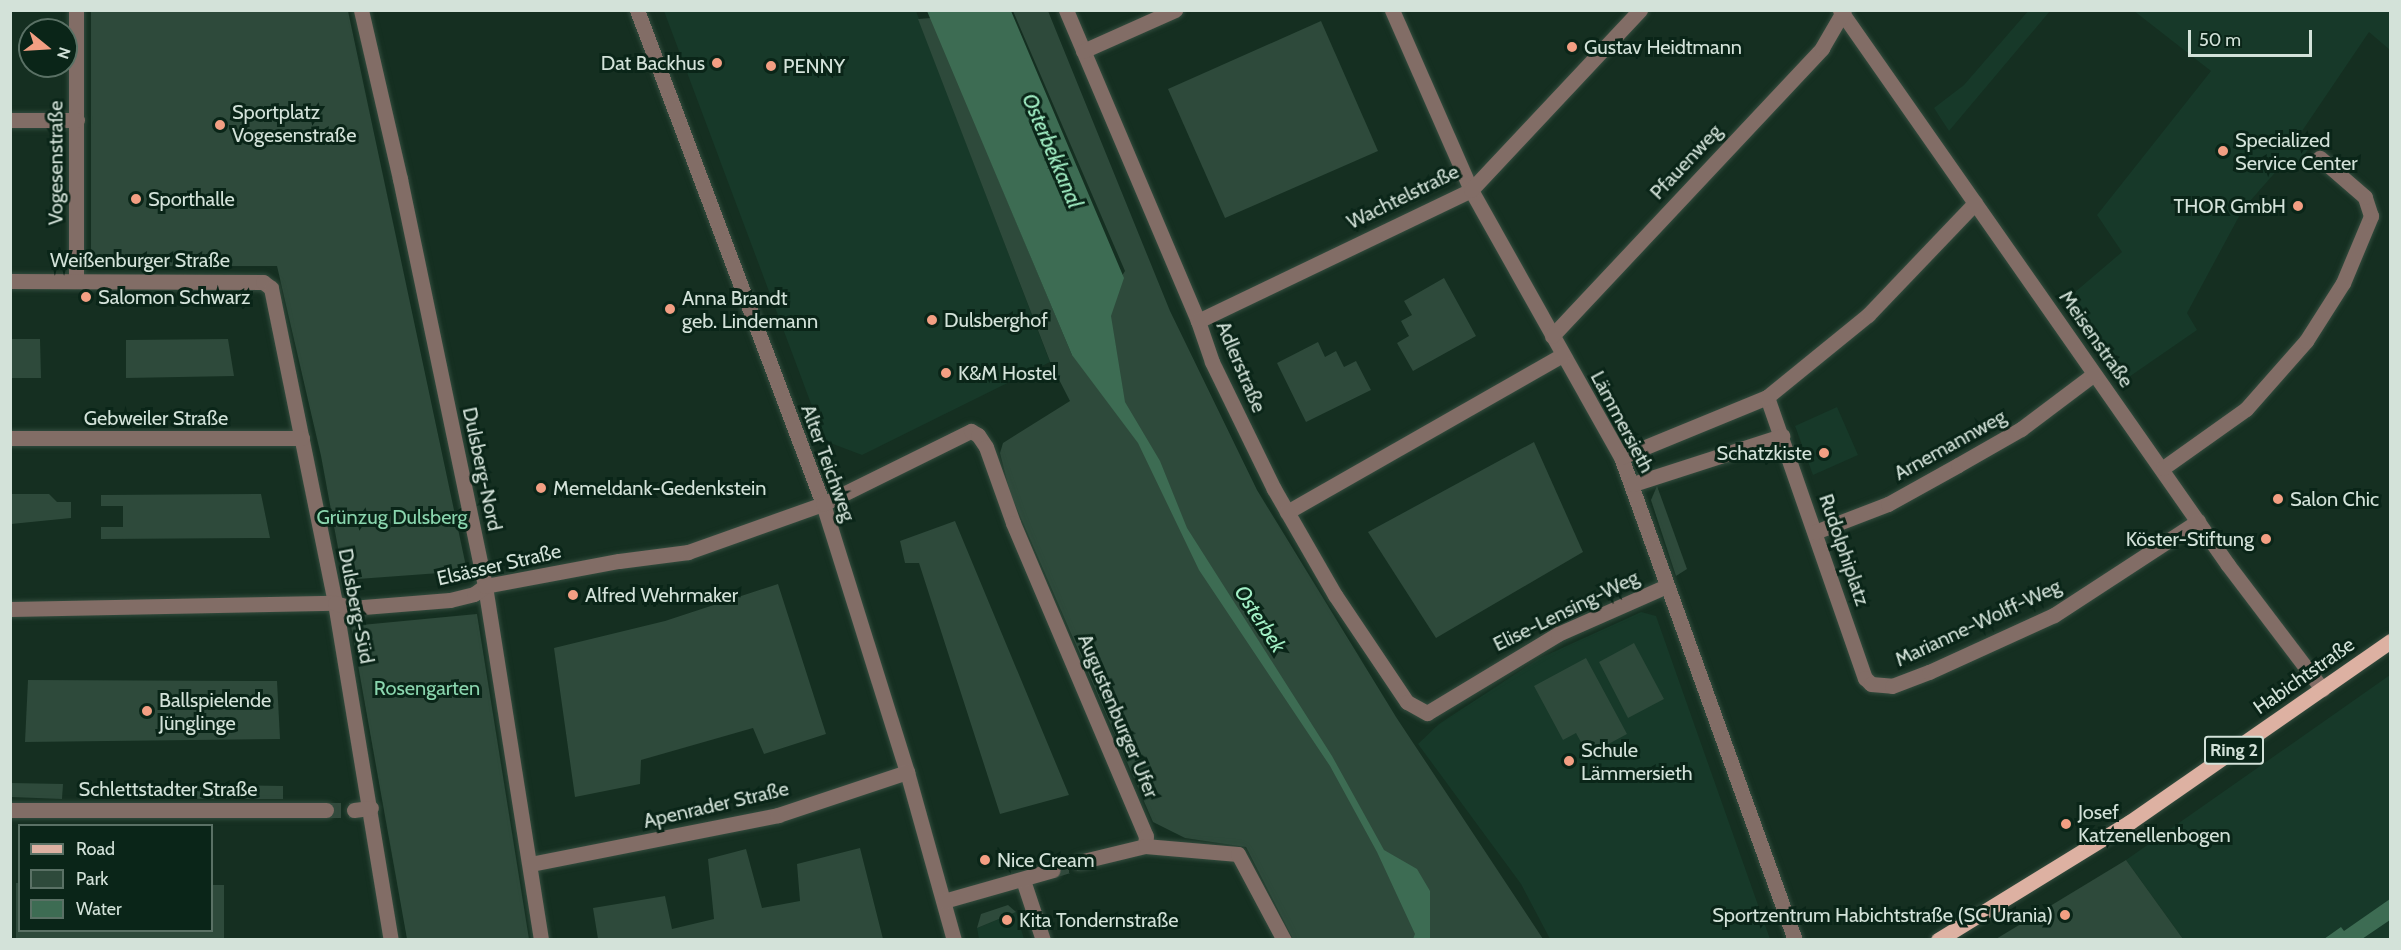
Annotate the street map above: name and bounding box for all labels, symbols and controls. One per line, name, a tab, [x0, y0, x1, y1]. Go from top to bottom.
north arrow	[18, 18, 78, 78]
scale bar	[2191, 18, 2316, 56]
text: 50 m	[2199, 29, 2241, 51]
place label: Gustav Heidtmann	[1584, 35, 1742, 59]
marker: Gustav Heidtmann	[1565, 40, 1579, 54]
text: N	[53, 45, 74, 61]
place label: Dat Backhus	[601, 51, 705, 75]
place label: PENNY	[783, 54, 845, 78]
marker: Dat Backhus	[710, 56, 724, 70]
marker: PENNY	[764, 59, 778, 73]
water label: Osterbekkanal	[1017, 90, 1087, 212]
street label: Vogesenstraße	[44, 101, 68, 225]
place label: Sportplatz Vogesenstraße	[232, 101, 356, 148]
marker: Sportplatz Vogesenstraße	[213, 118, 227, 132]
street label: Pfauenweg	[1645, 119, 1727, 205]
place label: Specialized Service Center	[2235, 128, 2358, 175]
marker: Specialized Service Center	[2216, 144, 2230, 158]
street label: Wachtelstraße	[1343, 160, 1463, 234]
place label: Sporthalle	[148, 187, 235, 211]
marker: Sporthalle	[129, 192, 143, 206]
place label: THOR GmbH	[2174, 194, 2286, 218]
marker: THOR GmbH	[2291, 199, 2305, 213]
street label: Weißenburger Straße	[50, 248, 230, 272]
place label: Salomon Schwarz	[98, 285, 250, 309]
place label: Anna Brandt geb. Lindemann	[682, 286, 818, 333]
street label: Meisenstraße	[2054, 286, 2138, 392]
marker: Salomon Schwarz	[79, 290, 93, 304]
marker: Anna Brandt geb. Lindemann	[663, 302, 677, 316]
place label: Dulsberghof	[944, 308, 1048, 332]
marker: Dulsberghof	[925, 313, 939, 327]
street label: Adlerstraße	[1211, 318, 1271, 416]
place label: K&M Hostel	[958, 361, 1057, 385]
marker: K&M Hostel	[939, 366, 953, 380]
street label: Lämmersieth	[1585, 367, 1659, 477]
street label: Alter Teichweg	[796, 401, 860, 525]
street label: Arnemannweg	[1890, 404, 2010, 486]
street label: Dulsberg-Nord	[457, 405, 507, 533]
street label: Gebweiler Straße	[84, 406, 228, 430]
place label: Schatzkiste	[1716, 441, 1812, 465]
marker: Schatzkiste	[1817, 446, 1831, 460]
place label: Memeldank-Gedenkstein	[553, 476, 766, 500]
marker: Memeldank-Gedenkstein	[534, 481, 548, 495]
place label: Salon Chic	[2290, 487, 2379, 511]
street label: Rudolphiplatz	[1814, 491, 1874, 609]
marker: Salon Chic	[2271, 492, 2285, 506]
park label: Grünzug Dulsberg	[316, 505, 468, 529]
place label: Köster-Stiftung	[2126, 527, 2254, 551]
marker: Köster-Stiftung	[2259, 532, 2273, 546]
street label: Elsässer Straße	[434, 539, 564, 591]
street label: Dulsberg-Süd	[333, 546, 379, 666]
street label: Elise-Lensing-Weg	[1489, 565, 1643, 657]
street label: Marianne-Wolff-Weg	[1891, 574, 2065, 672]
water label: Osterbek	[1229, 581, 1291, 657]
place label: Alfred Wehrmaker	[585, 583, 738, 607]
marker: Alfred Wehrmaker	[566, 588, 580, 602]
street label: Augustenburger Ufer	[1073, 631, 1163, 801]
street label: Habichtstraße	[2249, 632, 2359, 720]
park label: Rosengarten	[374, 676, 480, 700]
place label: Ballspielende Jünglinge	[159, 688, 271, 735]
marker: Ballspielende Jünglinge	[140, 704, 154, 718]
road number: Ring 2	[2204, 735, 2264, 765]
place label: Schule Lämmersieth	[1581, 738, 1693, 785]
marker: Schule Lämmersieth	[1562, 754, 1576, 768]
street label: Schlettstadter Straße	[79, 777, 257, 801]
street label: Apenrader Straße	[641, 777, 791, 833]
place label: Josef Katzenellenbogen	[2078, 801, 2231, 848]
marker: Josef Katzenellenbogen	[2059, 817, 2073, 831]
legend	[18, 824, 213, 932]
text: Road	[76, 838, 115, 860]
place label: Nice Cream	[997, 848, 1094, 872]
marker: Nice Cream	[978, 853, 992, 867]
text: Park	[76, 868, 108, 890]
text: Water	[76, 898, 122, 920]
place label: Sportzentrum Habichtstraße (SC Urania)	[1712, 903, 2053, 927]
place label: Kita Tondernstraße	[1019, 908, 1178, 932]
marker: Sportzentrum Habichtstraße (SC Urania)	[2058, 908, 2072, 922]
marker: Kita Tondernstraße	[1000, 913, 1014, 927]

